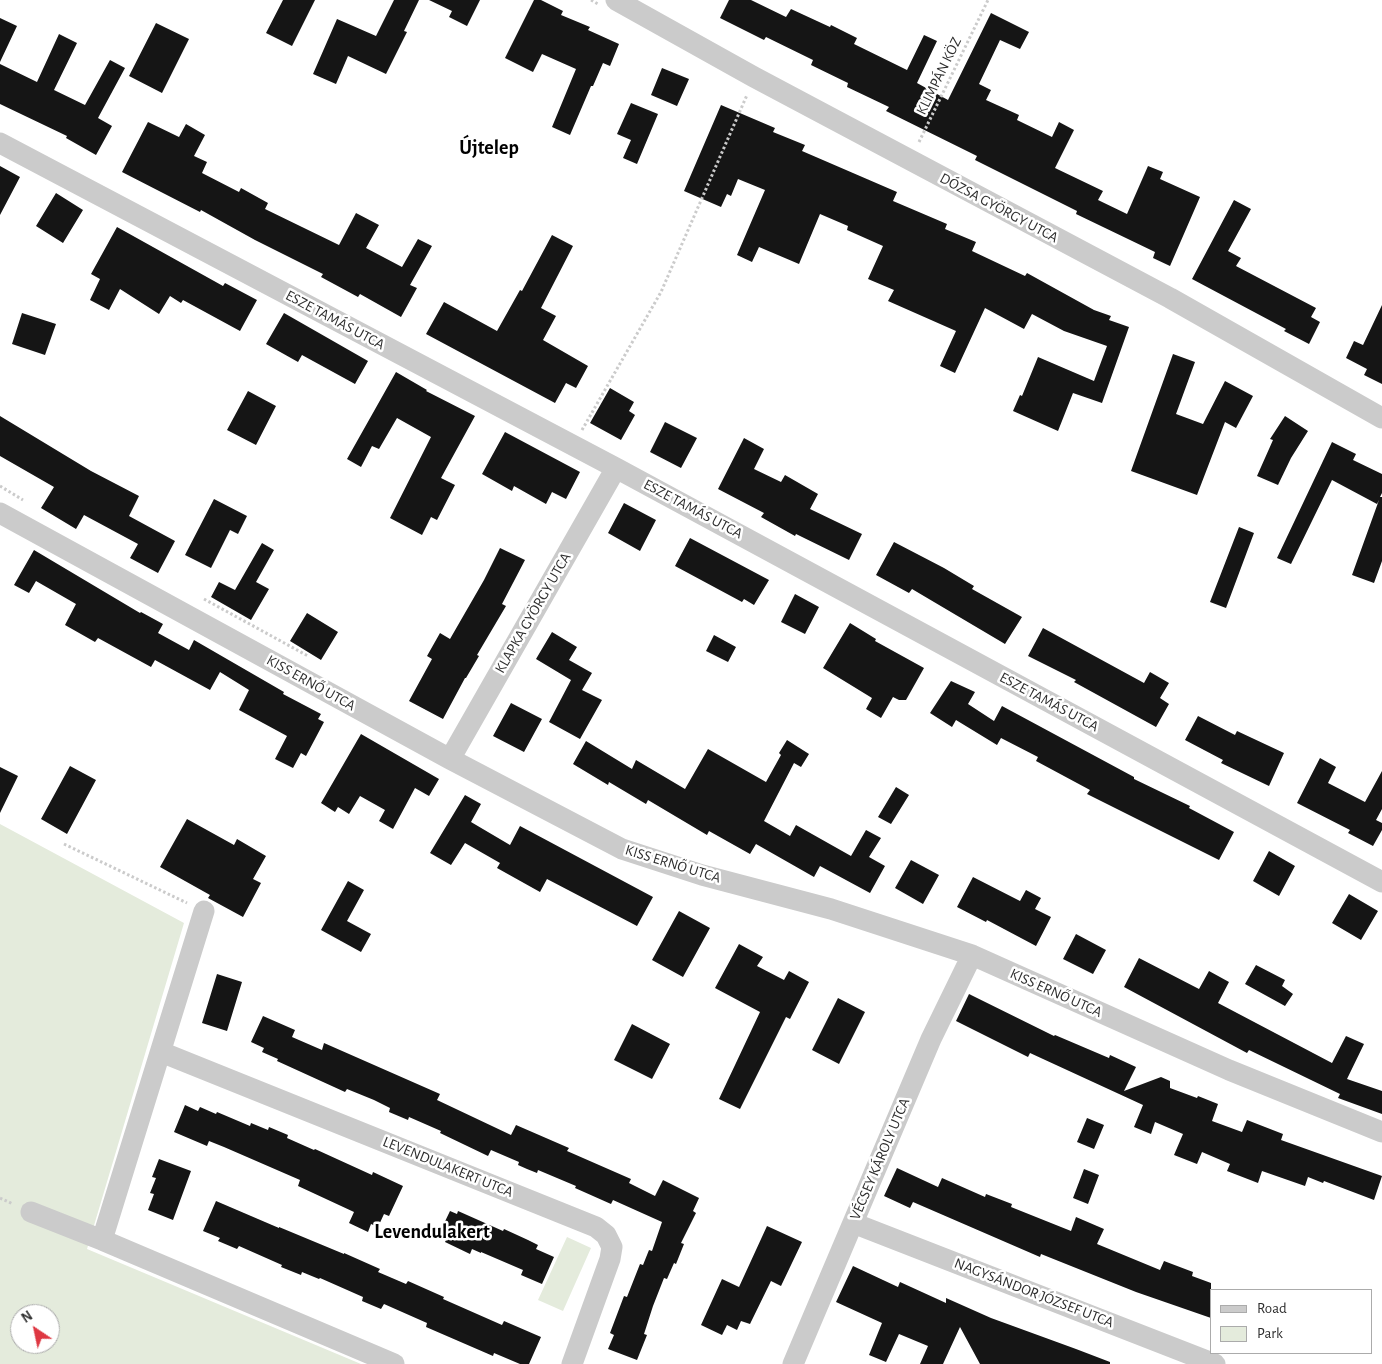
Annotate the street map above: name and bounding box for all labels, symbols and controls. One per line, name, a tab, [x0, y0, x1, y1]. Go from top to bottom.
street label: KLIMPÁN KÖZ	[912, 34, 966, 118]
district label: Újtelep	[459, 136, 519, 160]
street label: DÓZSA GYÖRGY UTCA	[937, 169, 1061, 247]
street label: ESZE TAMÁS UTCA	[282, 286, 388, 354]
street label: ESZE TAMÁS UTCA	[640, 475, 746, 543]
street label: KLAPKA GYÖRGY UTCA	[491, 549, 575, 677]
street label: KISS ERNŐ UTCA	[263, 651, 359, 715]
street label: ESZE TAMÁS UTCA	[996, 668, 1102, 736]
street label: KISS ERNŐ UTCA	[623, 841, 723, 887]
street label: KISS ERNŐ UTCA	[1007, 965, 1105, 1021]
street label: VÉCSEY KÁROLY UTCA	[846, 1095, 914, 1223]
street label: LEVENDULAKERT UTCA	[380, 1133, 516, 1201]
district label: Levendulakert	[374, 1220, 490, 1244]
street label: NAGYSÁNDOR JÓZSEF UTCA	[952, 1254, 1116, 1332]
legend	[1210, 1289, 1372, 1354]
text: Road	[1257, 1301, 1287, 1316]
north arrow	[10, 1304, 60, 1354]
text: N	[19, 1309, 35, 1326]
text: Park	[1257, 1326, 1283, 1341]

